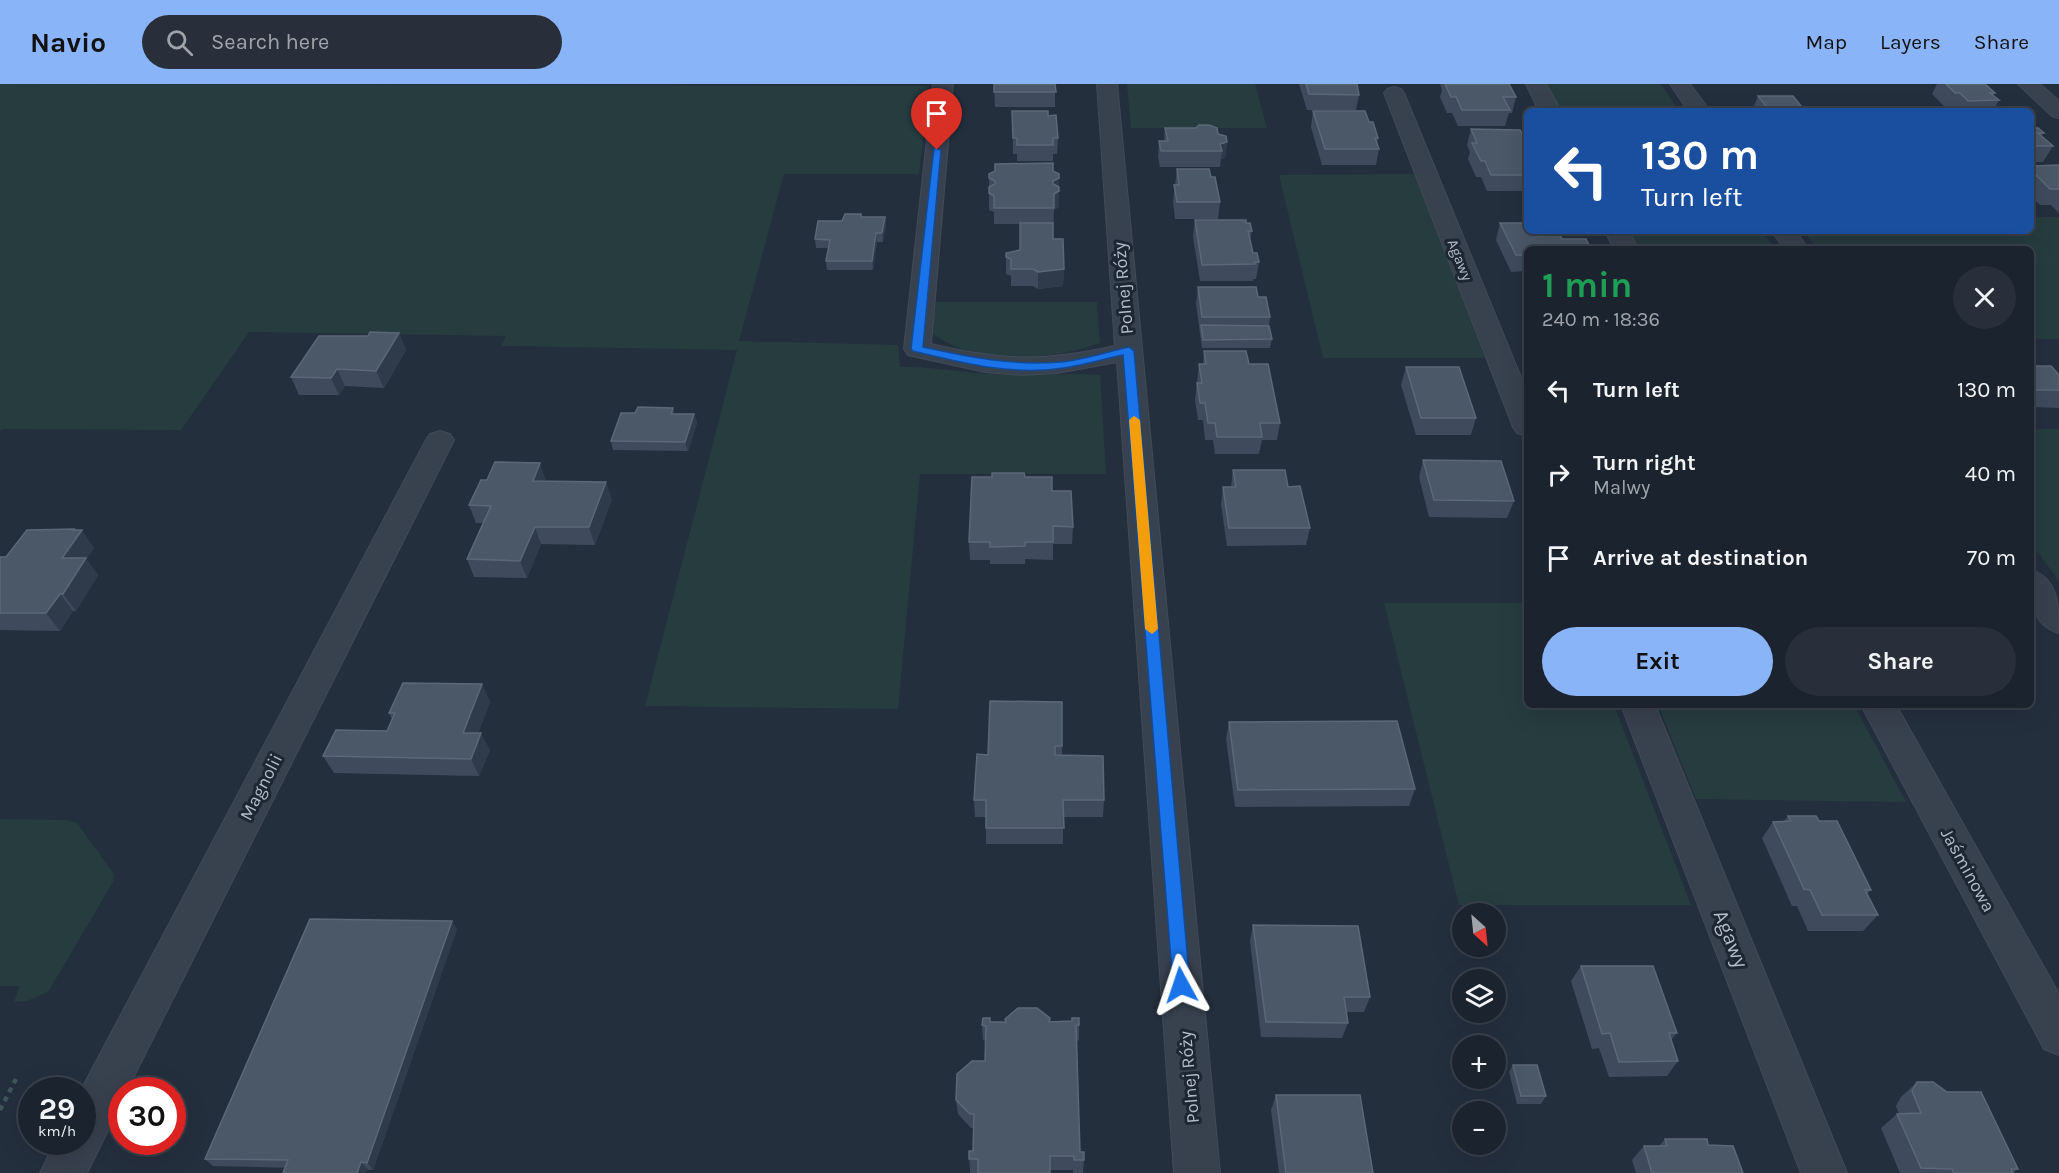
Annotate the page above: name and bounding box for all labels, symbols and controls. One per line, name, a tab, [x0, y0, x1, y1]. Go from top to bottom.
search box	[142, 15, 562, 69]
text: Navio	[30, 26, 106, 59]
icon: search	[163, 26, 196, 59]
text: Search here	[211, 29, 329, 55]
text: Map	[1805, 30, 1847, 54]
text: Layers	[1880, 30, 1941, 54]
text: Share	[1974, 30, 2029, 54]
pin	[911, 88, 962, 150]
icon: arrive	[920, 97, 953, 130]
text: 130 m	[1641, 130, 1759, 180]
icon: left	[1542, 132, 1620, 210]
text: Turn left	[1641, 181, 1742, 213]
street label: Agawy	[1444, 237, 1476, 283]
street label: Polnej Róży	[1108, 240, 1138, 335]
text: 1 min	[1542, 264, 1632, 306]
button: close	[1953, 266, 2016, 329]
text: 240 m · 18:36	[1542, 308, 1660, 331]
icon: left	[1542, 374, 1575, 407]
text: Turn left	[1593, 377, 1680, 403]
text: 130 m	[1957, 377, 2016, 403]
text: Turn right	[1593, 450, 1696, 476]
icon: right	[1542, 458, 1575, 491]
text: 40 m	[1965, 461, 2016, 487]
text: Malwy	[1593, 476, 1650, 499]
icon: arrive	[1542, 542, 1575, 575]
text: Arrive at destination	[1593, 545, 1808, 571]
text: 70 m	[1967, 545, 2016, 571]
button: Exit	[1542, 627, 1773, 696]
button: Share	[1785, 627, 2016, 696]
street label: Magnolii	[235, 750, 287, 824]
street label: Jaśminowa	[1936, 824, 2000, 916]
north arrow	[1452, 903, 1506, 957]
map controls	[1452, 903, 1506, 1155]
street label: Agawy	[1709, 906, 1754, 972]
position arrow	[1149, 953, 1213, 1017]
button: layers	[1452, 969, 1506, 1023]
street label: Polnej Róży	[1174, 1029, 1204, 1124]
button: +	[1452, 1035, 1506, 1089]
speed limit sign: 30	[108, 1077, 186, 1155]
text: 29	[39, 1091, 75, 1127]
button: −	[1452, 1101, 1506, 1155]
text: km/h	[38, 1122, 76, 1140]

